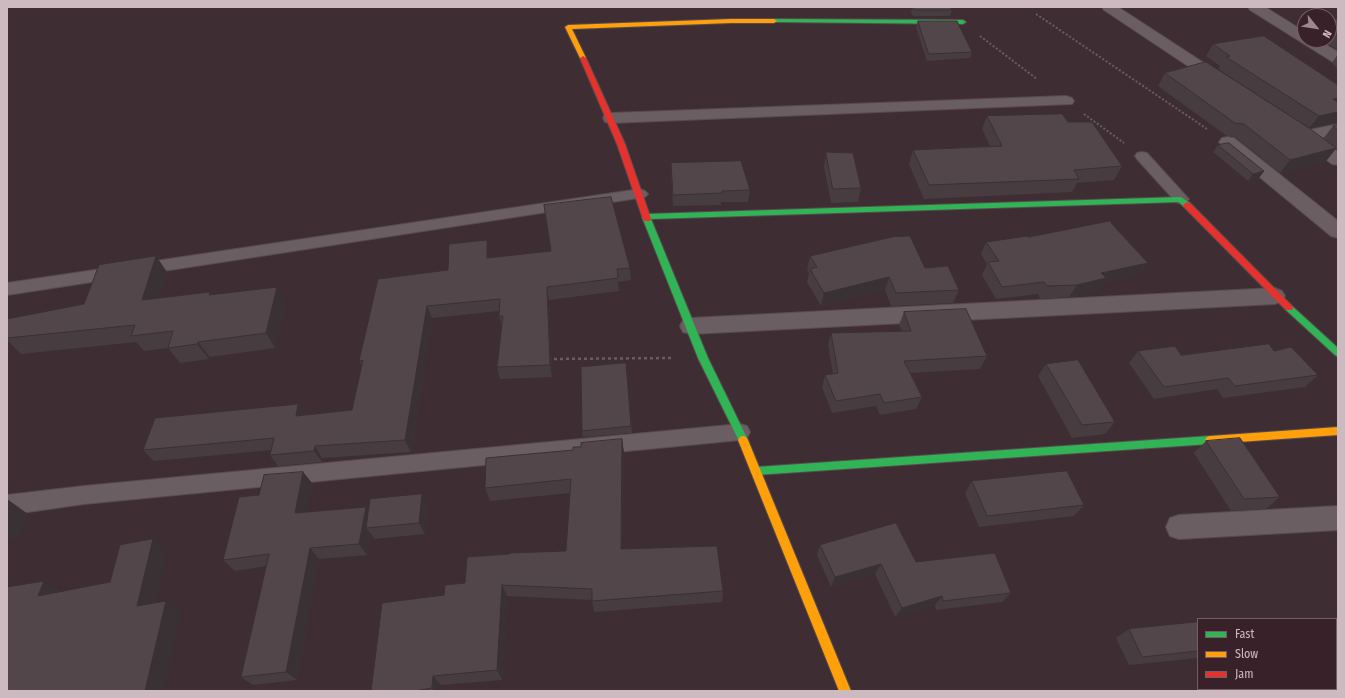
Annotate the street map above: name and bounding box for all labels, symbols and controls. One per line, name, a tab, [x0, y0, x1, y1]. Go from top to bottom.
north arrow	[1297, 8, 1337, 48]
text: N	[1320, 28, 1334, 40]
legend	[1197, 618, 1337, 690]
text: Fast	[1235, 627, 1254, 641]
text: Slow	[1235, 647, 1258, 661]
text: Jam	[1235, 667, 1253, 681]

